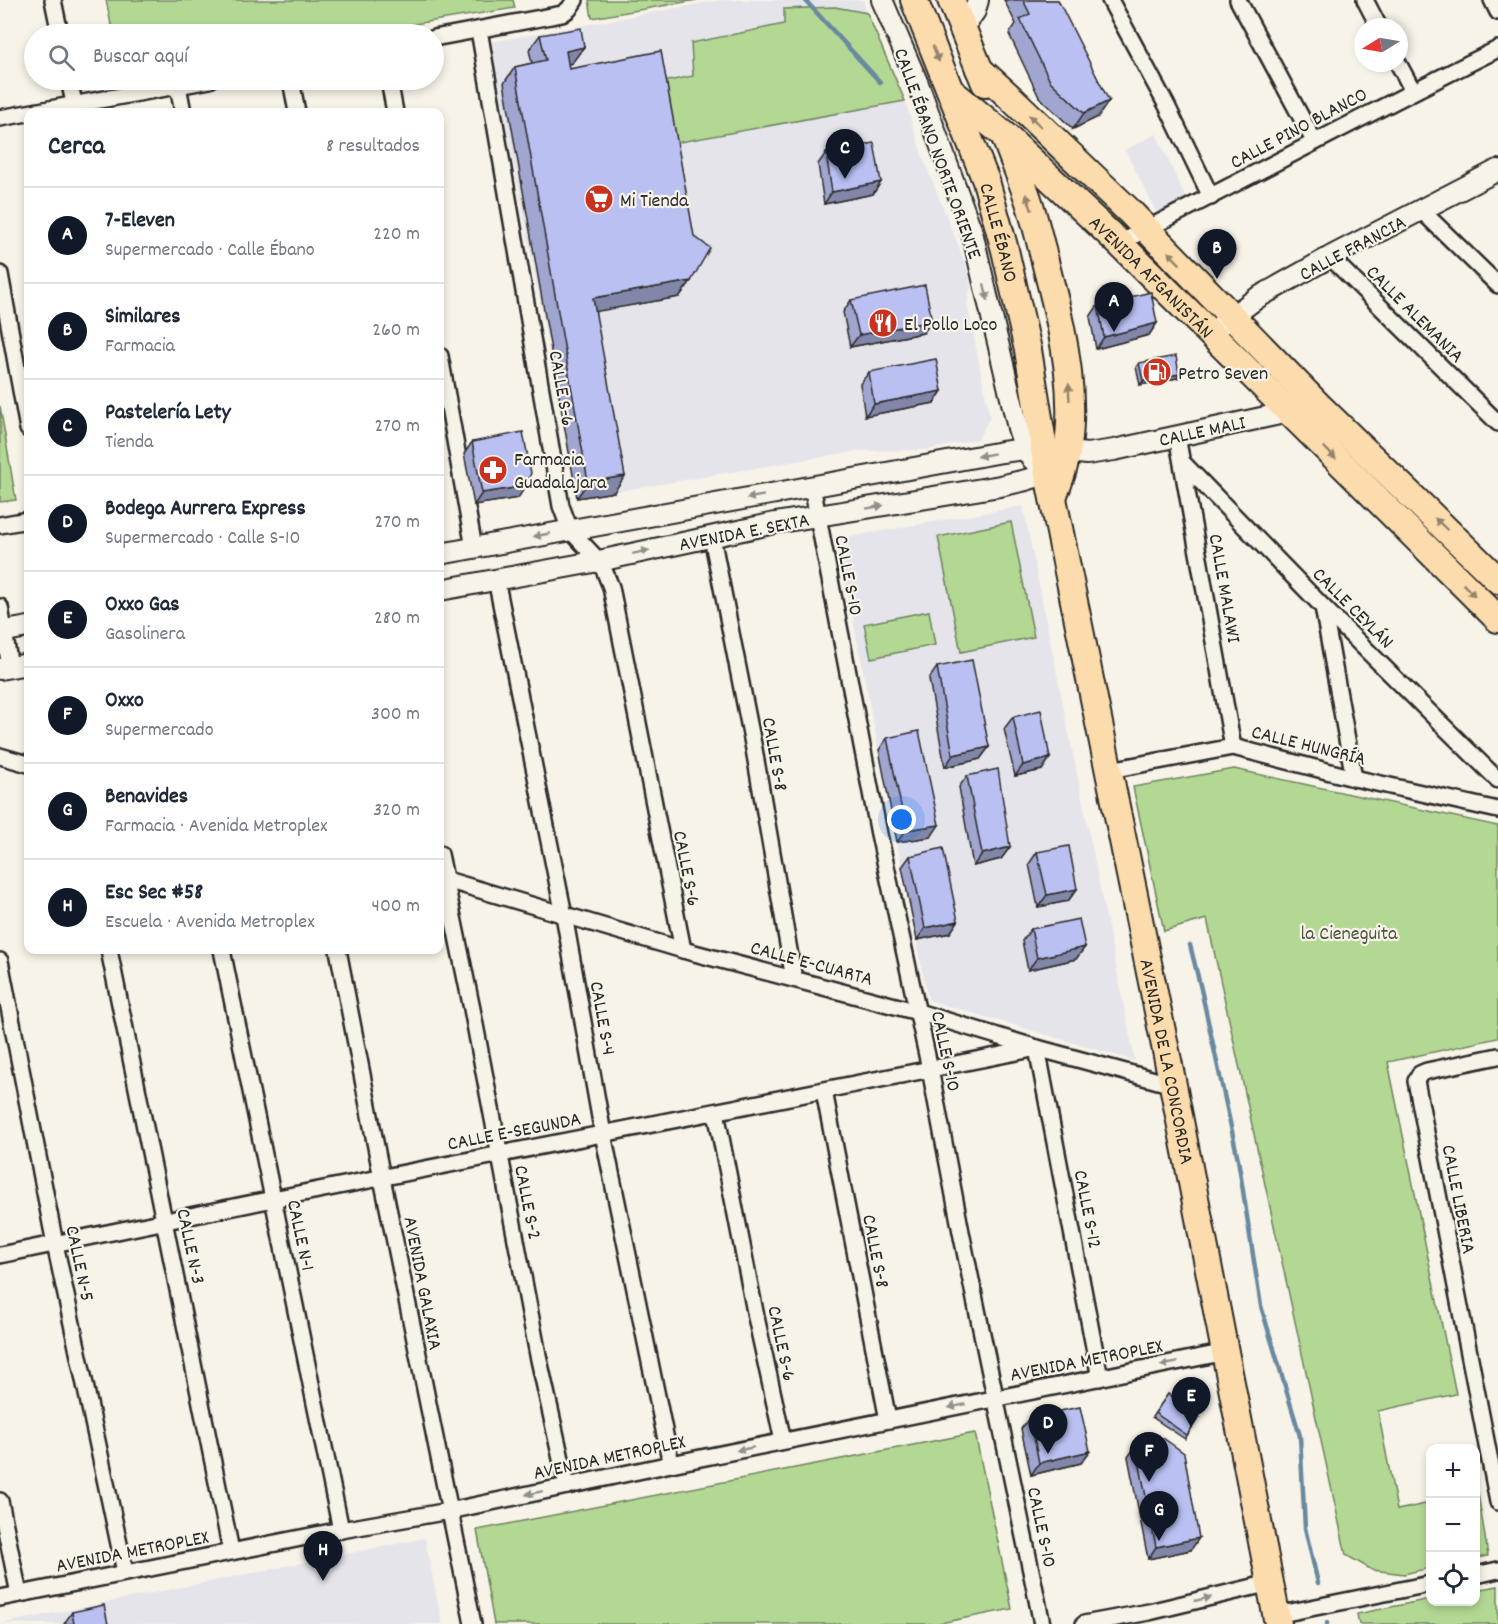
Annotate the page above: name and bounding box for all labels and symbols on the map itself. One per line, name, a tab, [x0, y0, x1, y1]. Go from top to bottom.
north arrow	[1354, 18, 1408, 72]
street label: CALLE ÉBANO NORTE ORIENTE	[885, 45, 987, 263]
one-way arrow	[931, 46, 941, 64]
street label: CALLE PINO BLANCO	[1226, 82, 1373, 178]
one-way arrow	[1028, 114, 1043, 128]
pin: C	[826, 130, 864, 179]
street label: CALLE ÉBANO	[970, 180, 1023, 285]
supermarket icon: Mi Tienda	[583, 183, 615, 215]
place label: Mi Tienda	[620, 188, 689, 216]
one-way arrow	[1024, 193, 1033, 211]
street label: AVENIDA AFGANISTÁN	[1083, 209, 1219, 341]
street label: CALLE FRANCIA	[1295, 210, 1412, 290]
pin: B	[1198, 230, 1236, 279]
one-way arrow	[1167, 252, 1181, 266]
street label: CALLE ALEMANIA	[1358, 260, 1469, 371]
pin: A	[1094, 282, 1134, 332]
one-way arrow	[982, 283, 992, 301]
restaurant icon: El Pollo Loco	[867, 307, 899, 339]
place label: El Pollo Loco	[904, 312, 998, 340]
street label: CALLE S-6	[540, 349, 580, 429]
fuel station icon: Petro Seven	[1141, 356, 1173, 388]
place label: Petro Seven	[1178, 361, 1268, 389]
one-way arrow	[1064, 383, 1073, 402]
street label: CALLE MALI	[1157, 410, 1248, 456]
one-way arrow	[1323, 446, 1337, 460]
place label: Farmacia Guadalajara	[514, 447, 607, 498]
one-way arrow	[977, 451, 996, 460]
pharmacy icon: Farmacia Guadalajara	[477, 454, 509, 486]
one-way arrow	[745, 493, 764, 502]
one-way arrow	[866, 502, 885, 511]
street label: AVENIDA E. SEXTA	[677, 508, 812, 560]
one-way arrow	[1434, 518, 1448, 532]
one-way arrow	[533, 531, 552, 540]
street label: CALLE MALAWI	[1200, 532, 1246, 645]
street label: CALLE S-10	[826, 533, 869, 618]
one-way arrow	[632, 547, 651, 556]
street label: CALLE CEYLÁN	[1305, 562, 1399, 656]
one-way arrow	[1461, 583, 1476, 597]
street label: CALLE S-8	[753, 715, 793, 794]
street label: CALLE HUNGRÍA	[1248, 719, 1368, 775]
your location	[887, 805, 916, 834]
street label: CALLE S-6	[664, 828, 706, 909]
park label: la Cieneguita	[1301, 921, 1398, 949]
street label: CALLE E-CUARTA	[747, 935, 876, 995]
street label: AVENIDA DE LA CONCORDIA	[1131, 957, 1199, 1167]
street label: CALLE S-4	[581, 979, 621, 1058]
street label: CALLE S-10	[922, 1009, 966, 1095]
street label: CALLE E-SEGUNDA	[445, 1106, 584, 1160]
street label: CALLE LIBERIA	[1433, 1143, 1481, 1257]
street label: CALLE S-2	[505, 1163, 547, 1242]
street label: CALLE S-12	[1065, 1168, 1107, 1251]
street label: CALLE N-1	[278, 1198, 320, 1274]
street label: CALLE N-3	[167, 1206, 211, 1287]
street label: CALLE S-8	[853, 1212, 895, 1291]
street label: AVENIDA GALAXIA	[394, 1214, 448, 1353]
street label: CALLE N-5	[56, 1223, 100, 1304]
street label: CALLE S-6	[758, 1303, 802, 1384]
street label: AVENIDA METROPLEX	[1008, 1333, 1165, 1390]
one-way arrow	[1159, 1360, 1178, 1369]
pin: E	[1172, 1378, 1210, 1427]
one-way arrow	[947, 1402, 966, 1411]
pin: D	[1028, 1404, 1068, 1454]
street label: AVENIDA METROPLEX	[531, 1429, 688, 1489]
pin: F	[1130, 1432, 1168, 1482]
one-way arrow	[736, 1445, 755, 1454]
street label: CALLE S-10	[1018, 1485, 1062, 1571]
one-way arrow	[524, 1489, 543, 1498]
pin: G	[1140, 1492, 1178, 1541]
street label: AVENIDA METROPLEX	[54, 1524, 211, 1581]
pin: H	[304, 1532, 342, 1581]
one-way arrow	[1193, 1594, 1212, 1603]

